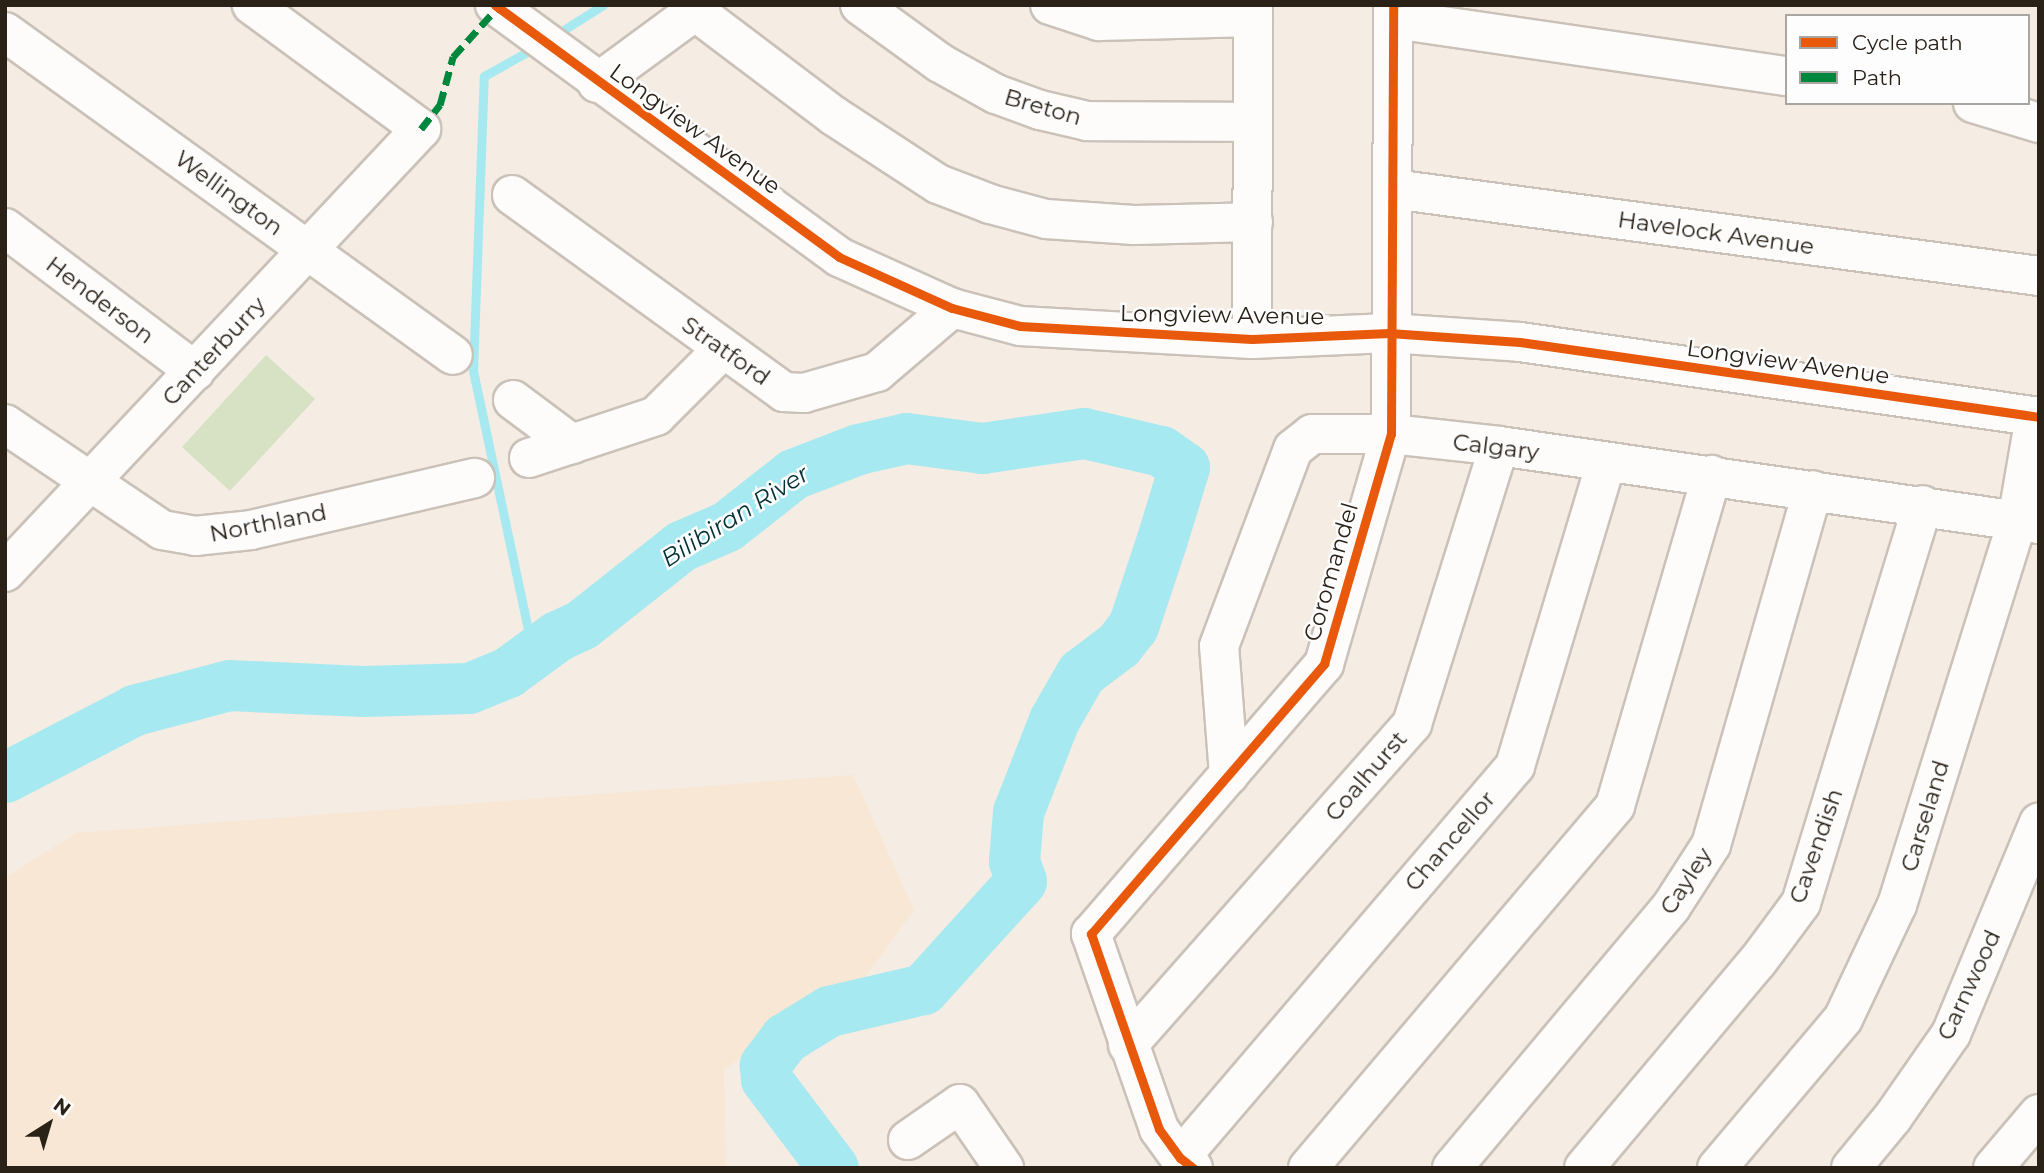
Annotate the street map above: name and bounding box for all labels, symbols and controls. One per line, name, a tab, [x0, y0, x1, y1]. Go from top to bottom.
legend	[1785, 14, 2030, 105]
text: Cycle path	[1852, 30, 1963, 55]
street label: Longview Avenue	[604, 58, 786, 200]
text: Path	[1852, 65, 1902, 90]
street label: Breton	[1001, 83, 1085, 131]
street label: Wellington	[170, 145, 288, 241]
street label: Havelock Avenue	[1616, 206, 1816, 260]
street label: Henderson	[41, 250, 159, 350]
street label: Canterburry	[157, 291, 271, 411]
street label: Longview Avenue	[1120, 299, 1324, 331]
street label: Stratford	[677, 311, 775, 391]
street label: Longview Avenue	[1685, 334, 1891, 390]
street label: Calgary	[1451, 428, 1541, 466]
water label: Bilibiran River	[656, 459, 814, 573]
street label: Northland	[207, 498, 329, 548]
street label: Coromandel	[1298, 500, 1364, 644]
street label: Coalhurst	[1319, 725, 1413, 827]
street label: Carseland	[1895, 757, 1955, 875]
street label: Chancellor	[1399, 785, 1501, 897]
street label: Cavendish	[1783, 785, 1849, 907]
street label: Cayley	[1654, 842, 1718, 920]
street label: Carnwood	[1931, 926, 2007, 1044]
north arrow	[14, 1089, 84, 1159]
text: N	[49, 1093, 75, 1121]

